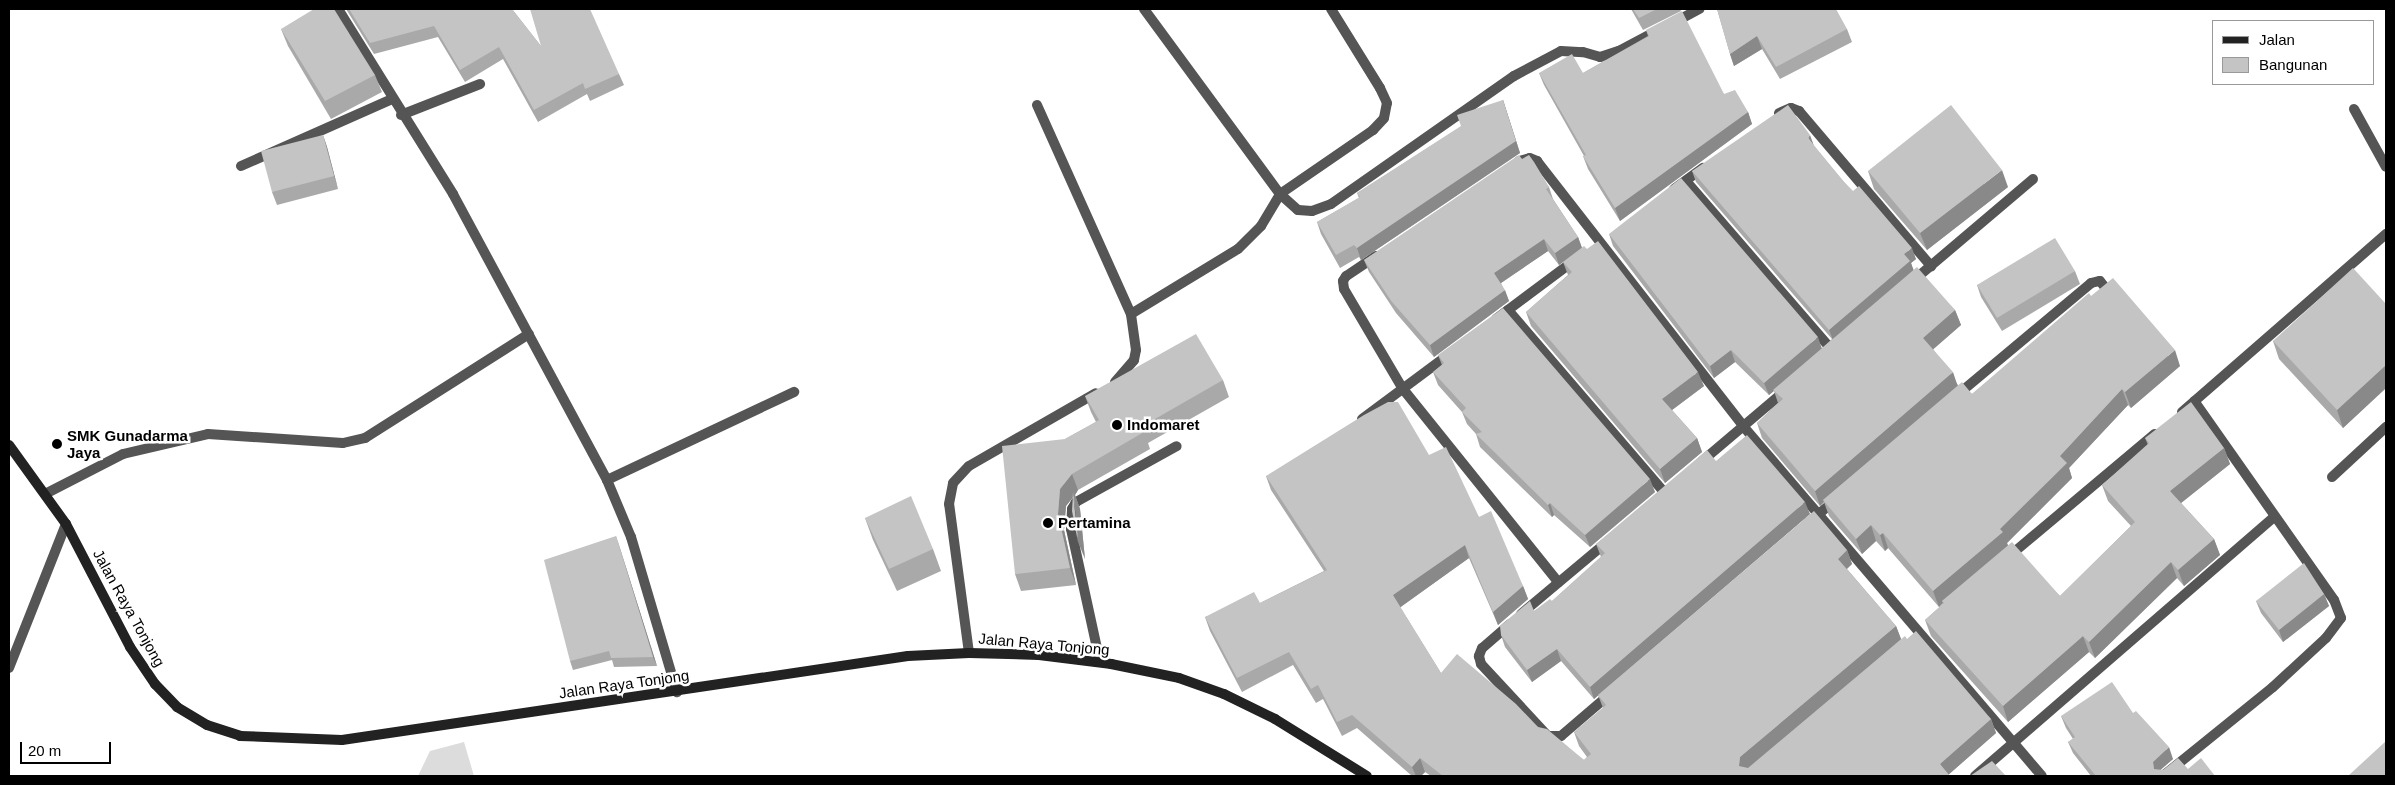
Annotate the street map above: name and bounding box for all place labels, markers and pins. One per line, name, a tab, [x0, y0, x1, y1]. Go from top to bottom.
place label: Indomaret	[1127, 416, 1200, 434]
marker: Indomaret	[1111, 419, 1123, 431]
place label: SMK Gunadarma Jaya	[67, 426, 188, 461]
marker: SMK Gunadarma Jaya	[51, 438, 63, 450]
place label: Pertamina	[1058, 514, 1131, 532]
marker: Pertamina	[1042, 517, 1054, 529]

